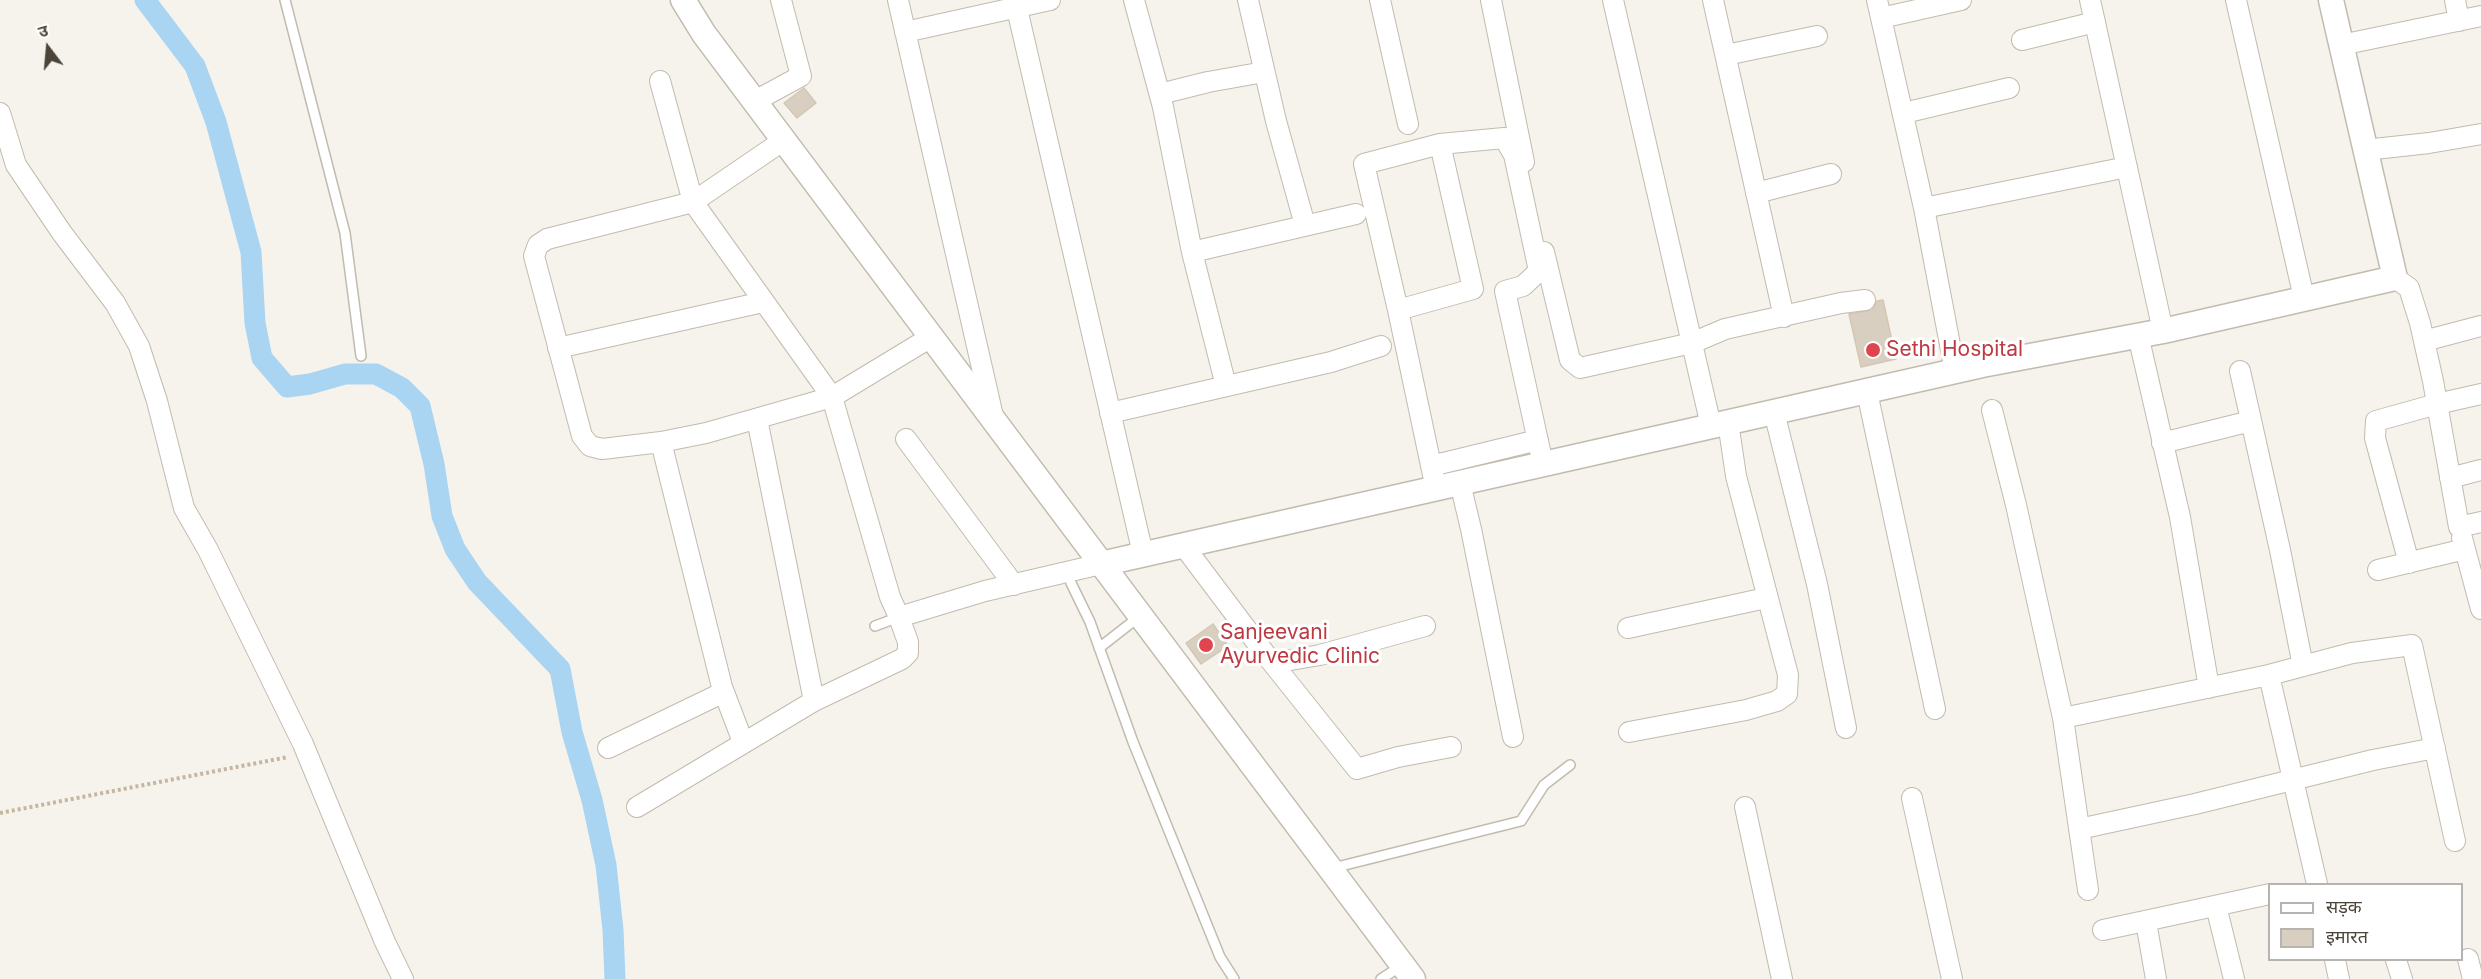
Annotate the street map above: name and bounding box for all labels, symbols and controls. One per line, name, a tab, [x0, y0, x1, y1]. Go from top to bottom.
north arrow	[18, 18, 78, 78]
text: उ	[36, 20, 50, 42]
place label: Sethi Hospital	[1886, 337, 2023, 363]
marker: Sethi Hospital	[1864, 341, 1882, 359]
place label: Sanjeevani Ayurvedic Clinic	[1220, 620, 1380, 670]
marker: Sanjeevani Ayurvedic Clinic	[1197, 636, 1215, 654]
legend	[2268, 883, 2463, 961]
text: सड़क	[2326, 896, 2362, 917]
text: इमारत	[2326, 926, 2368, 947]

